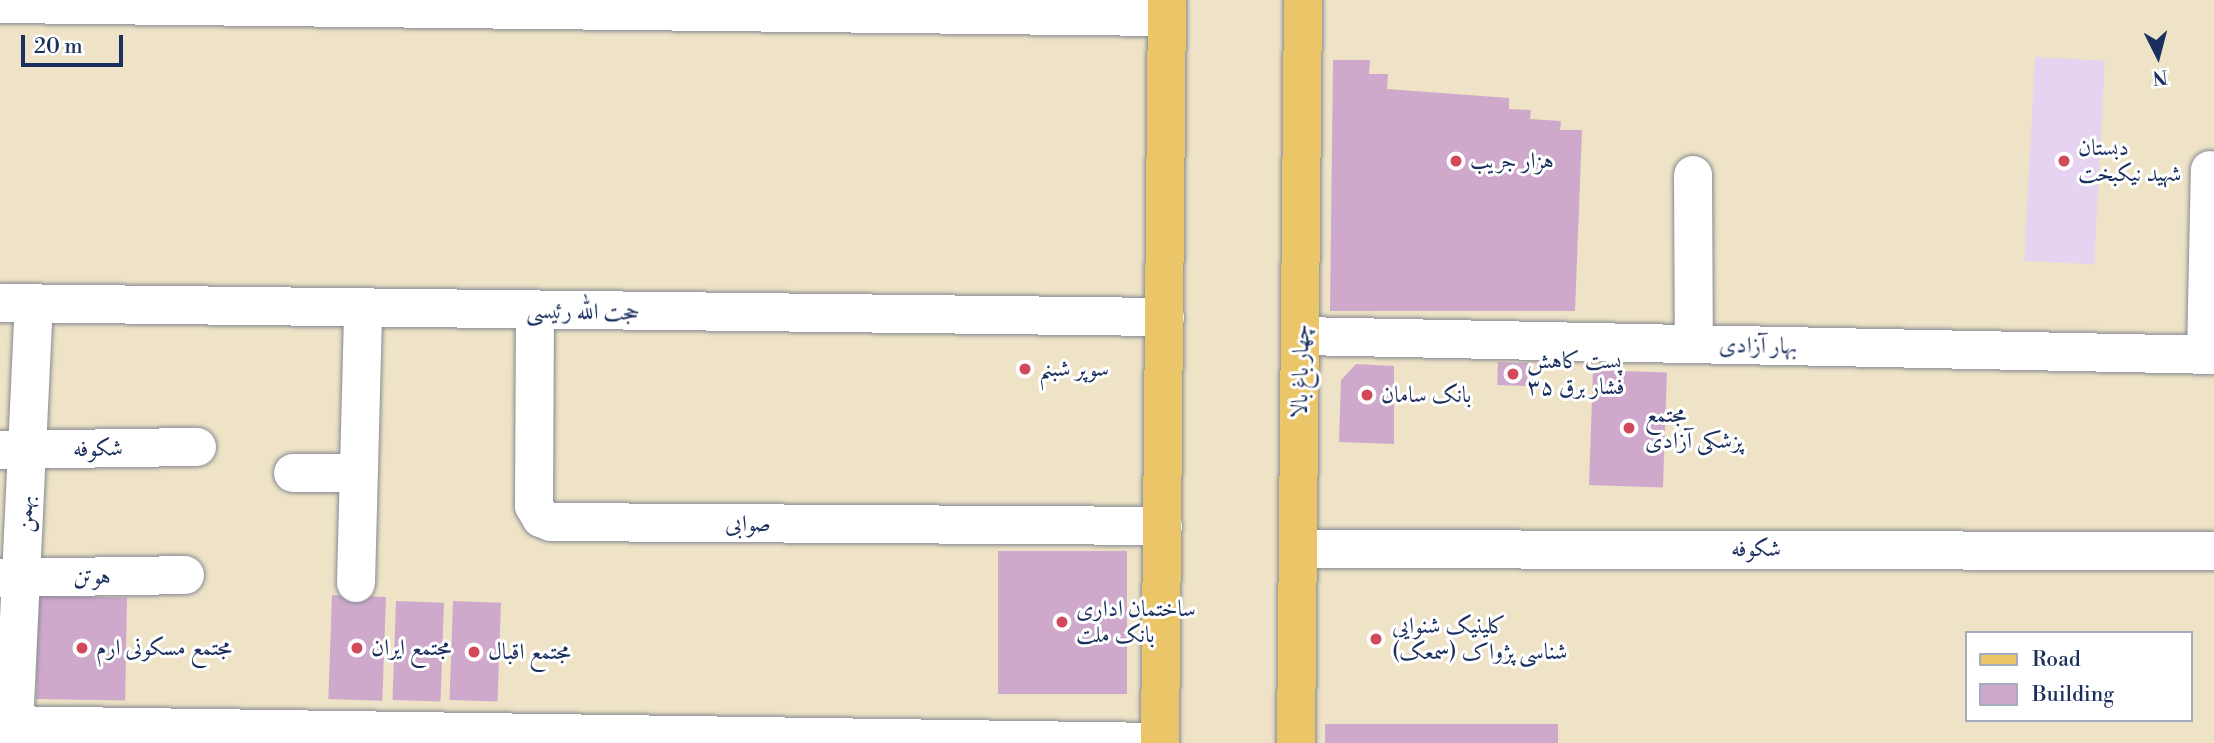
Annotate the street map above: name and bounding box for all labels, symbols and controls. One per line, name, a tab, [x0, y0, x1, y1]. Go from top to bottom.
scale bar	[24, 21, 126, 65]
north arrow	[2123, 21, 2193, 91]
text: 20 m	[34, 34, 83, 60]
text: N	[2151, 64, 2169, 90]
place label: دبستان شهید نیکبخت	[2078, 134, 2181, 188]
place label: هزار جریب	[1470, 147, 1554, 175]
marker: هزار جریب	[1448, 153, 1464, 169]
marker: دبستان شهید نیکبخت	[2056, 153, 2072, 169]
street label: حجت الله رئیسی	[526, 297, 640, 327]
street label: چهار باغ بالا	[1286, 324, 1316, 418]
street label: بهار آزادی	[1719, 332, 1797, 360]
place label: پست کاهش فشار برق ۳۵	[1527, 347, 1624, 401]
place label: سوپر شبنم	[1039, 355, 1109, 383]
marker: سوپر شبنم	[1017, 361, 1033, 377]
marker: پست کاهش فشار برق ۳۵	[1505, 366, 1521, 382]
place label: بانک سامان	[1381, 381, 1471, 409]
marker: بانک سامان	[1359, 387, 1375, 403]
place label: مجتمع پزشکی آزادی	[1645, 401, 1743, 455]
marker: مجتمع پزشکی آزادی	[1619, 418, 1639, 438]
street label: شکوفه	[73, 435, 123, 463]
street label: بهمن	[11, 495, 39, 533]
street label: صوابی	[725, 510, 771, 538]
street label: شکوفه	[1731, 535, 1781, 563]
street label: هوتن	[73, 563, 111, 591]
place label: ساختمان اداری بانک ملت	[1076, 595, 1196, 649]
place label: کلینیک شنوایی شناسی پژواک (سمعک)	[1392, 612, 1568, 666]
marker: ساختمان اداری بانک ملت	[1054, 614, 1070, 630]
marker: کلینیک شنوایی شناسی پژواک (سمعک)	[1366, 629, 1386, 649]
legend	[1966, 631, 2193, 722]
place label: مجتمع مسکونی ارم	[96, 634, 232, 662]
place label: مجتمع ایران	[371, 634, 451, 662]
place label: مجتمع اقبال	[488, 638, 571, 666]
marker: مجتمع مسکونی ارم	[74, 640, 90, 656]
marker: مجتمع ایران	[349, 640, 365, 656]
marker: مجتمع اقبال	[466, 644, 482, 660]
text: Road	[2032, 647, 2081, 673]
text: Building	[2032, 682, 2114, 708]

